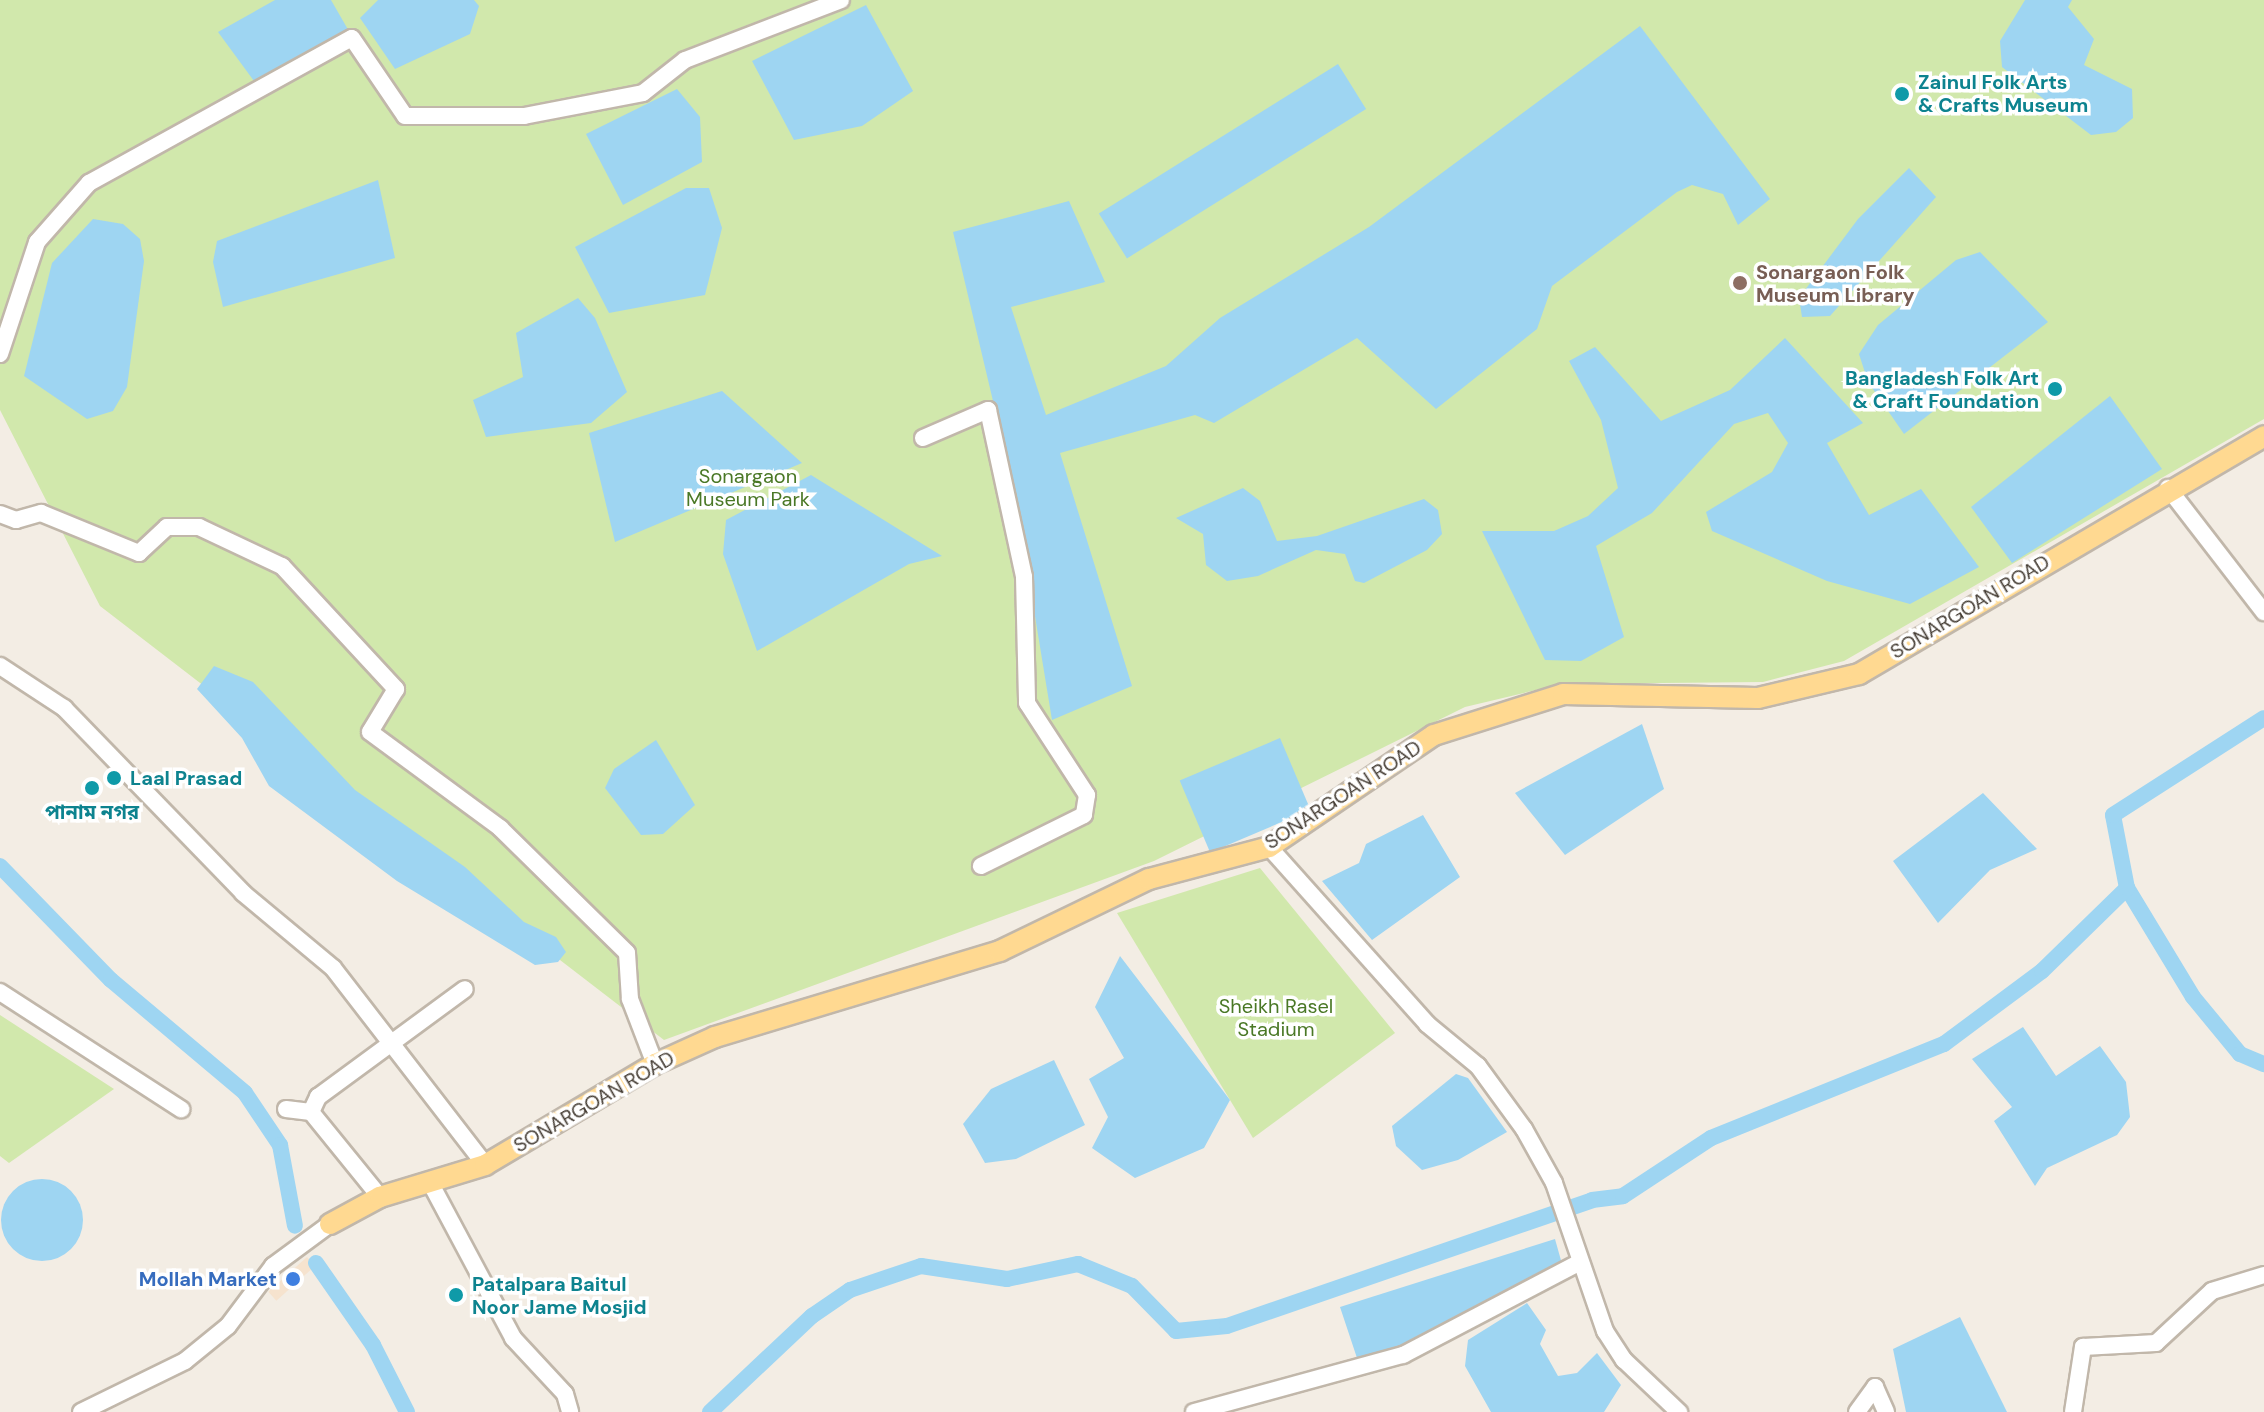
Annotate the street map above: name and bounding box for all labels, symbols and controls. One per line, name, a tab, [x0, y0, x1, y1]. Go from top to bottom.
place label: Zainul Folk Arts & Crafts Museum	[1918, 70, 2088, 117]
marker: Zainul Folk Arts & Crafts Museum	[1893, 85, 1911, 103]
place label: Sonargaon Folk Museum Library	[1756, 260, 1914, 307]
marker: Sonargaon Folk Museum Library	[1731, 274, 1749, 292]
place label: Bangladesh Folk Art & Craft Foundation	[1845, 366, 2039, 413]
marker: Bangladesh Folk Art & Craft Foundation	[2046, 380, 2064, 398]
park label: Sonargaon Museum Park	[686, 464, 810, 511]
street label: SONARGOAN ROAD	[1886, 550, 2054, 664]
street label: SONARGOAN ROAD	[1260, 736, 1426, 854]
place label: Laal Prasad	[130, 766, 242, 790]
marker: Laal Prasad	[105, 769, 123, 787]
marker: পানাম নগর	[83, 779, 101, 797]
place label: পানাম নগর	[45, 800, 139, 824]
park label: Sheikh Rasel Stadium	[1219, 995, 1333, 1042]
street label: SONARGOAN ROAD	[509, 1046, 679, 1158]
place label: Mollah Market	[139, 1267, 277, 1291]
marker: Mollah Market	[284, 1270, 302, 1288]
place label: Patalpara Baitul Noor Jame Mosjid	[472, 1272, 647, 1319]
marker: Patalpara Baitul Noor Jame Mosjid	[447, 1286, 465, 1304]

